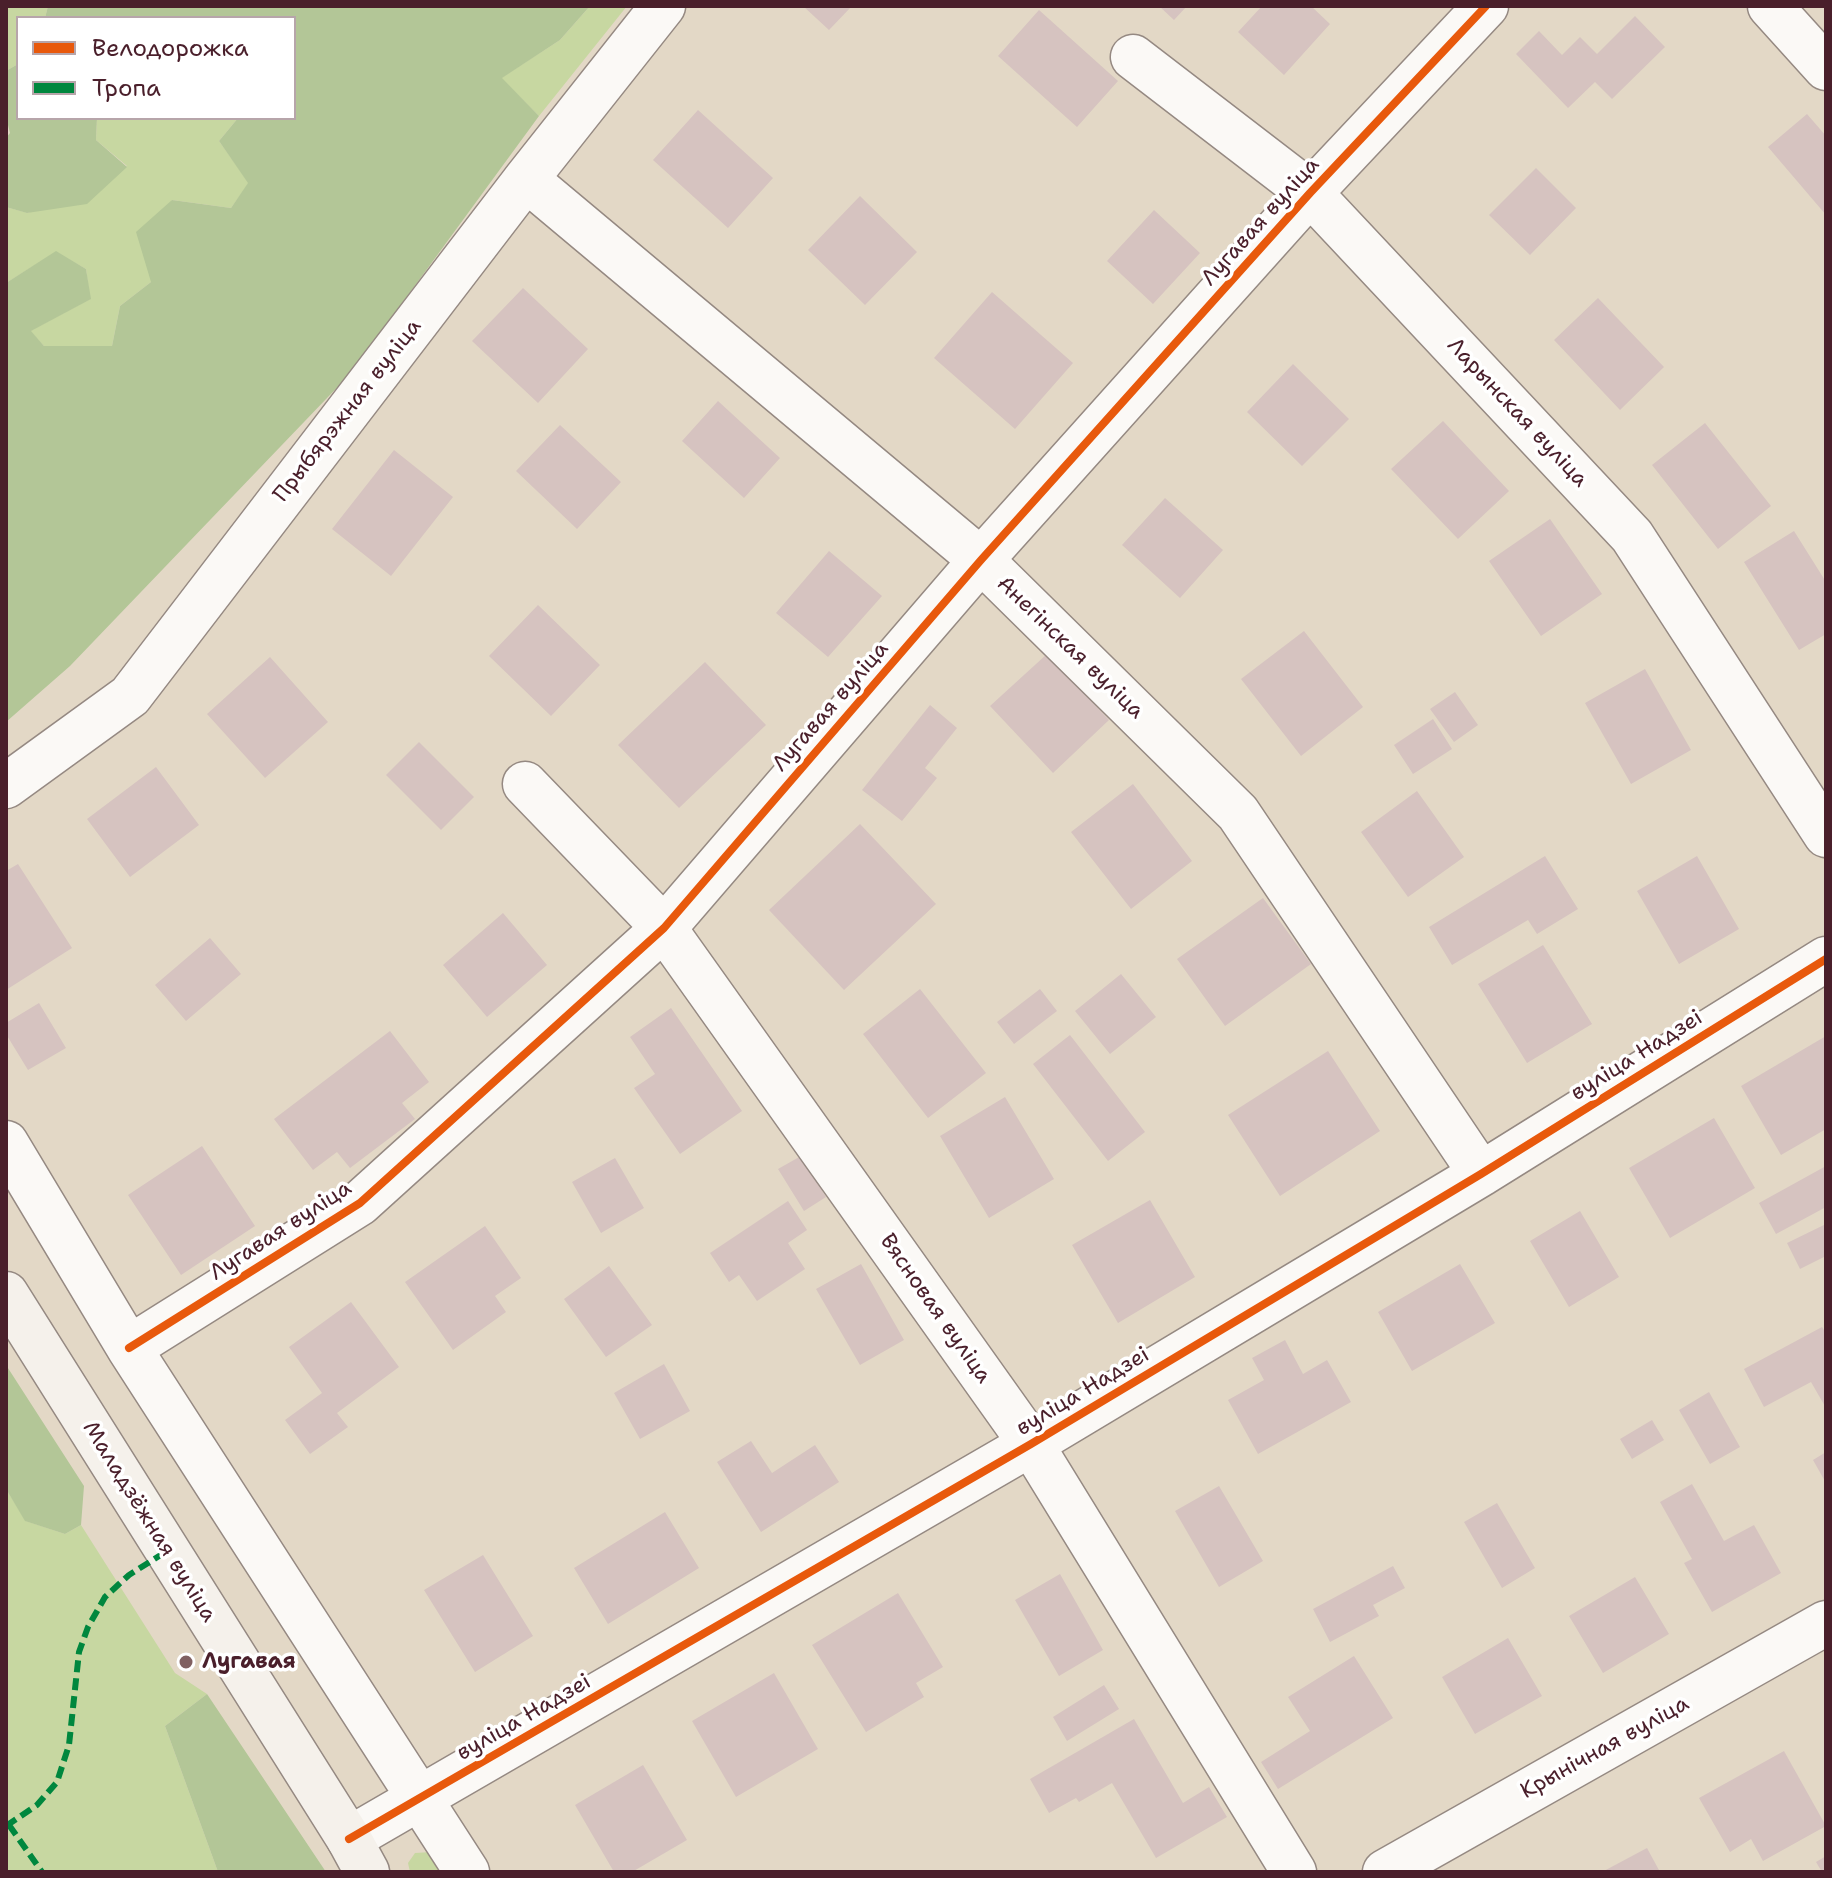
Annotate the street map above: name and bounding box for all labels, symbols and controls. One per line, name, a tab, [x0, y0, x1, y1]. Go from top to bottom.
legend	[16, 16, 296, 120]
text: Велодорожка	[92, 32, 249, 64]
text: Тропа	[92, 72, 161, 104]
street label: Лугавая вуліца	[1196, 152, 1326, 292]
street label: Прыбярэжная вуліца	[268, 314, 428, 508]
street label: Ларынская вуліца	[1441, 333, 1593, 493]
street label: Анегінская вуліца	[991, 571, 1149, 725]
street label: Лугавая вуліца	[767, 637, 895, 777]
street label: вуліца Надзеі	[1566, 1005, 1708, 1107]
street label: Лугавая вуліца	[205, 1175, 357, 1287]
street label: Вясновая вуліца	[874, 1229, 996, 1389]
street label: вуліца Надзеі	[1012, 1342, 1154, 1442]
street label: Маладзёжная вуліца	[76, 1417, 222, 1627]
place label: Лугавая	[202, 1649, 296, 1675]
marker: Лугавая	[177, 1653, 195, 1671]
street label: вуліца Надзеі	[452, 1669, 596, 1767]
street label: Крынічная вуліца	[1516, 1691, 1694, 1805]

